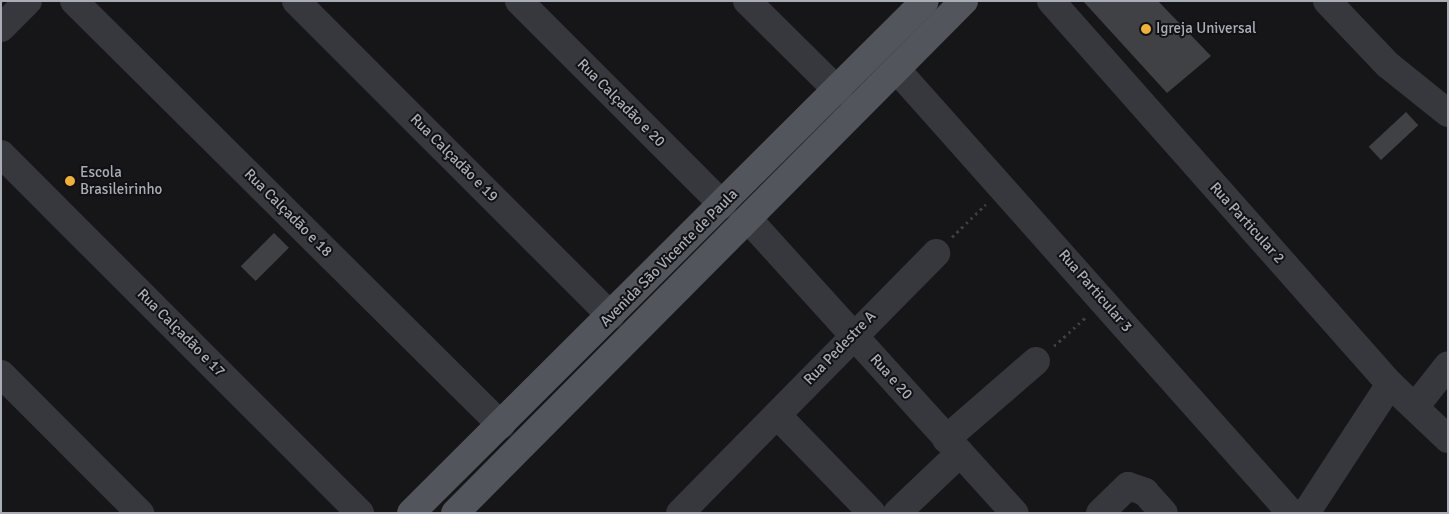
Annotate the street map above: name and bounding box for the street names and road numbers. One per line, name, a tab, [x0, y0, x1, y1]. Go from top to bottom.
street label: Rua Calçadão e 20	[573, 55, 669, 151]
street label: Rua Calçadão e 19	[406, 110, 502, 206]
street label: Rua Calçadão e 18	[240, 165, 336, 261]
street label: Rua Particular 2	[1206, 179, 1288, 267]
street label: Avenida São Vicente de Paula	[596, 185, 742, 331]
street label: Rua Particular 3	[1054, 246, 1136, 336]
street label: Rua Calçadão e 17	[133, 285, 229, 381]
street label: Rua Pedestre A	[800, 307, 880, 389]
street label: Rua e 20	[866, 351, 916, 403]

